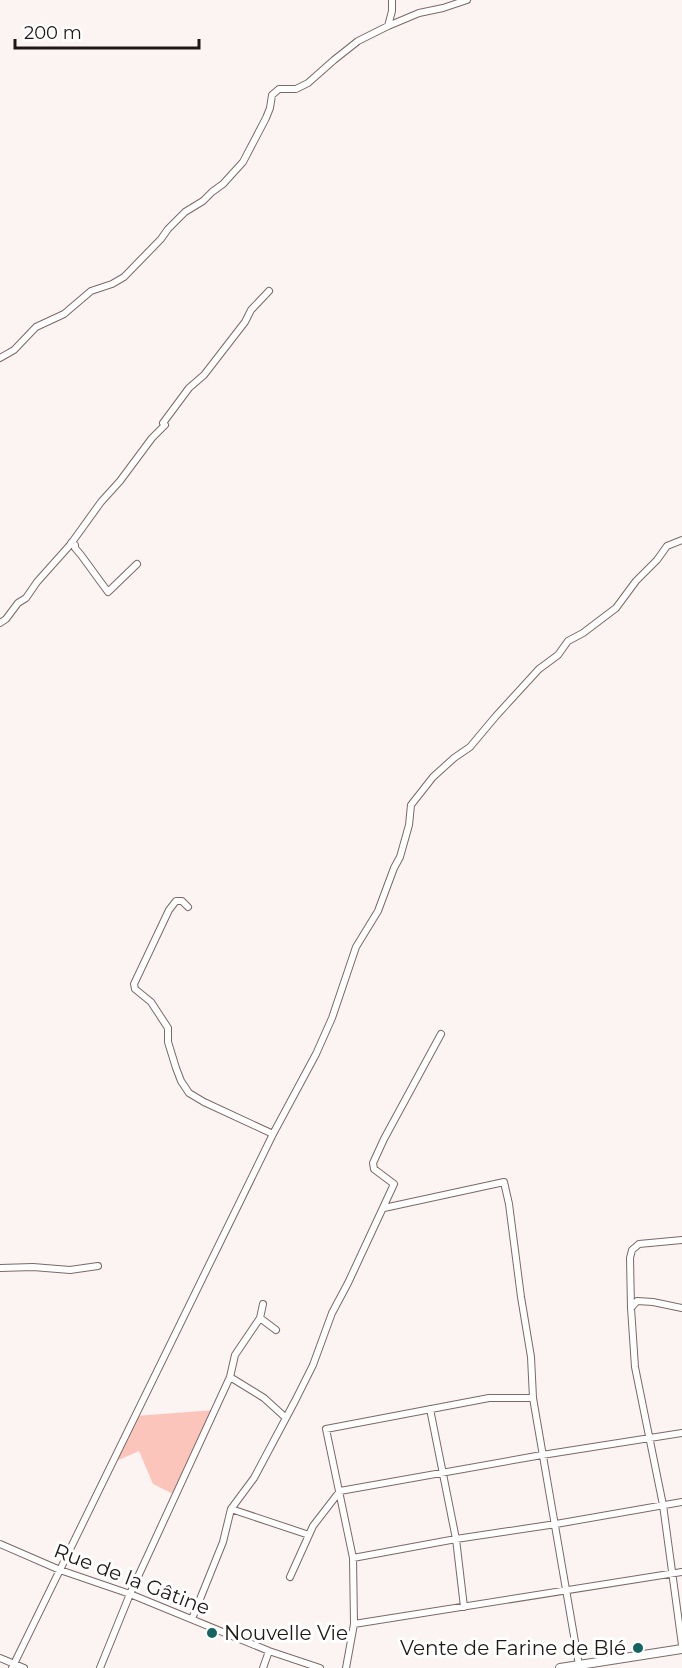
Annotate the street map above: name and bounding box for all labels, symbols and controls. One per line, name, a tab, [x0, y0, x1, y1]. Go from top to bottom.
scale bar	[15, 12, 200, 50]
text: 200 m	[24, 22, 82, 44]
street label: Rue de la Gâtine	[51, 1538, 213, 1620]
place label: Nouvelle Vie	[224, 1621, 348, 1645]
marker: Nouvelle Vie	[205, 1626, 219, 1640]
place label: Vente de Farine de Blé	[400, 1636, 626, 1660]
marker: Vente de Farine de Blé	[631, 1641, 645, 1655]

